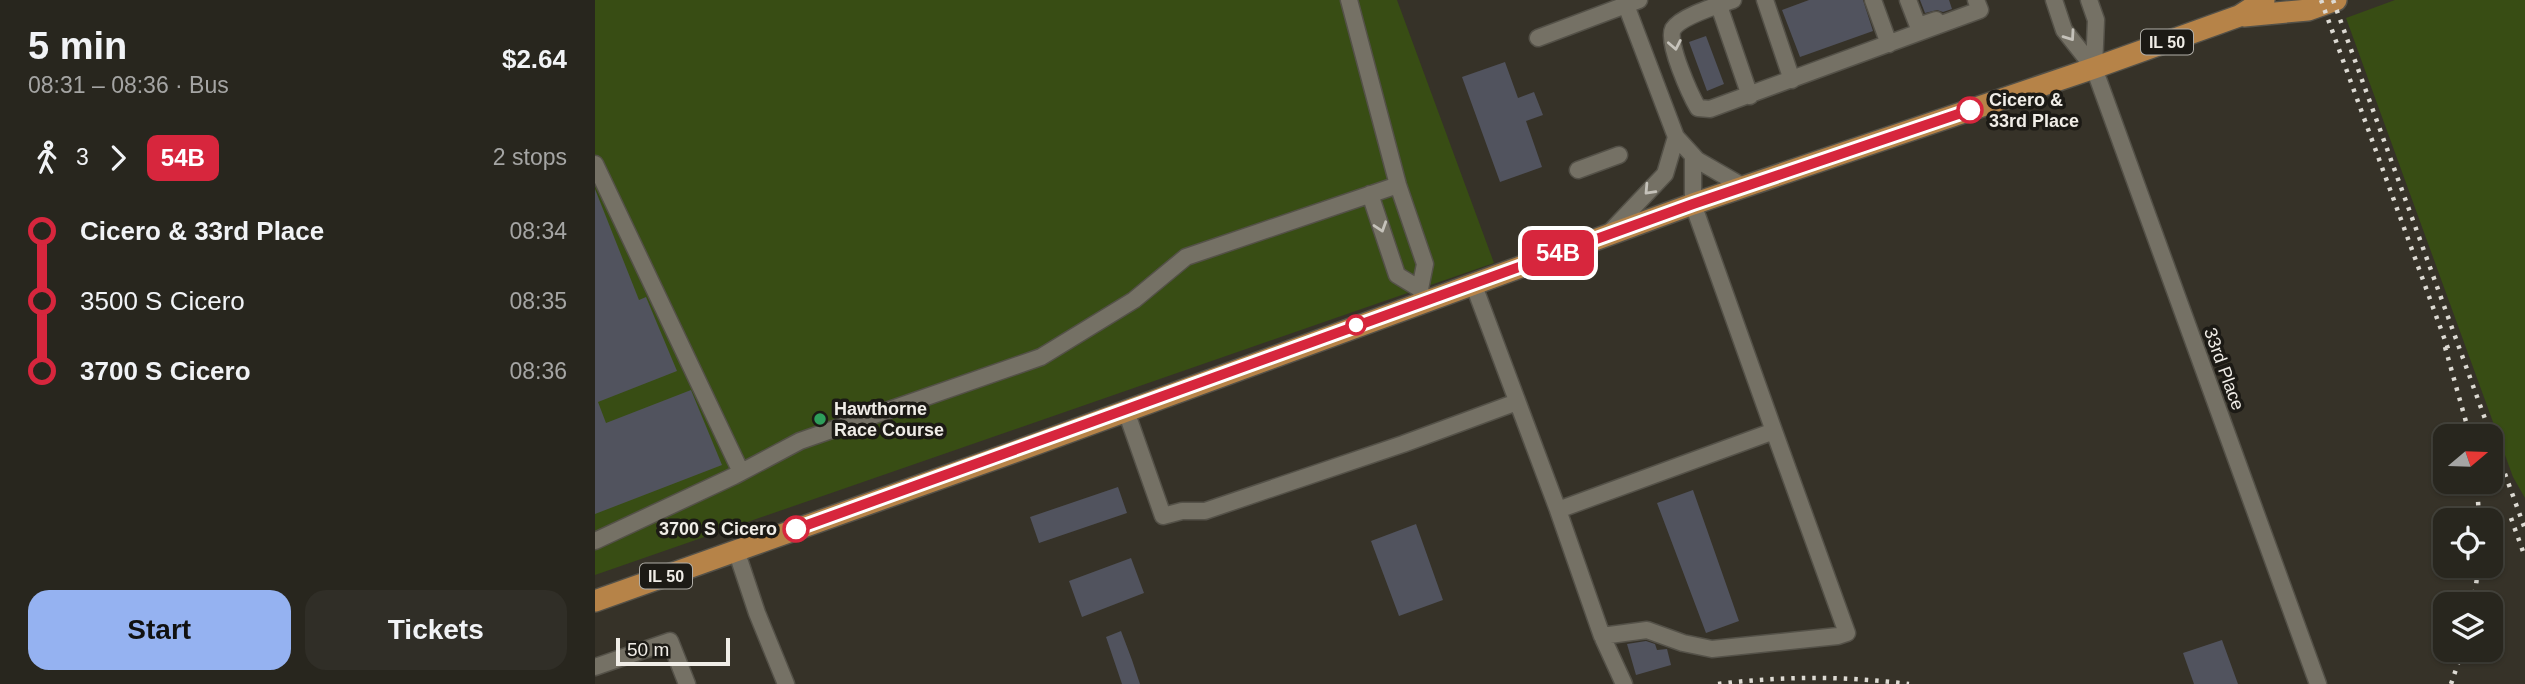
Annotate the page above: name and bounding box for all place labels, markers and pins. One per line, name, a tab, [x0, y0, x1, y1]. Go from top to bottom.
place label: Cicero & 33rd Place	[1989, 90, 2079, 131]
marker: Cicero & 33rd Place	[1957, 97, 1983, 123]
unlabelled marker	[1346, 315, 1366, 335]
place label: Hawthorne Race Course	[834, 399, 944, 440]
marker: Hawthorne Race Course	[812, 411, 828, 427]
marker: 3700 S Cicero	[783, 516, 809, 542]
place label: 3700 S Cicero	[659, 519, 777, 539]

